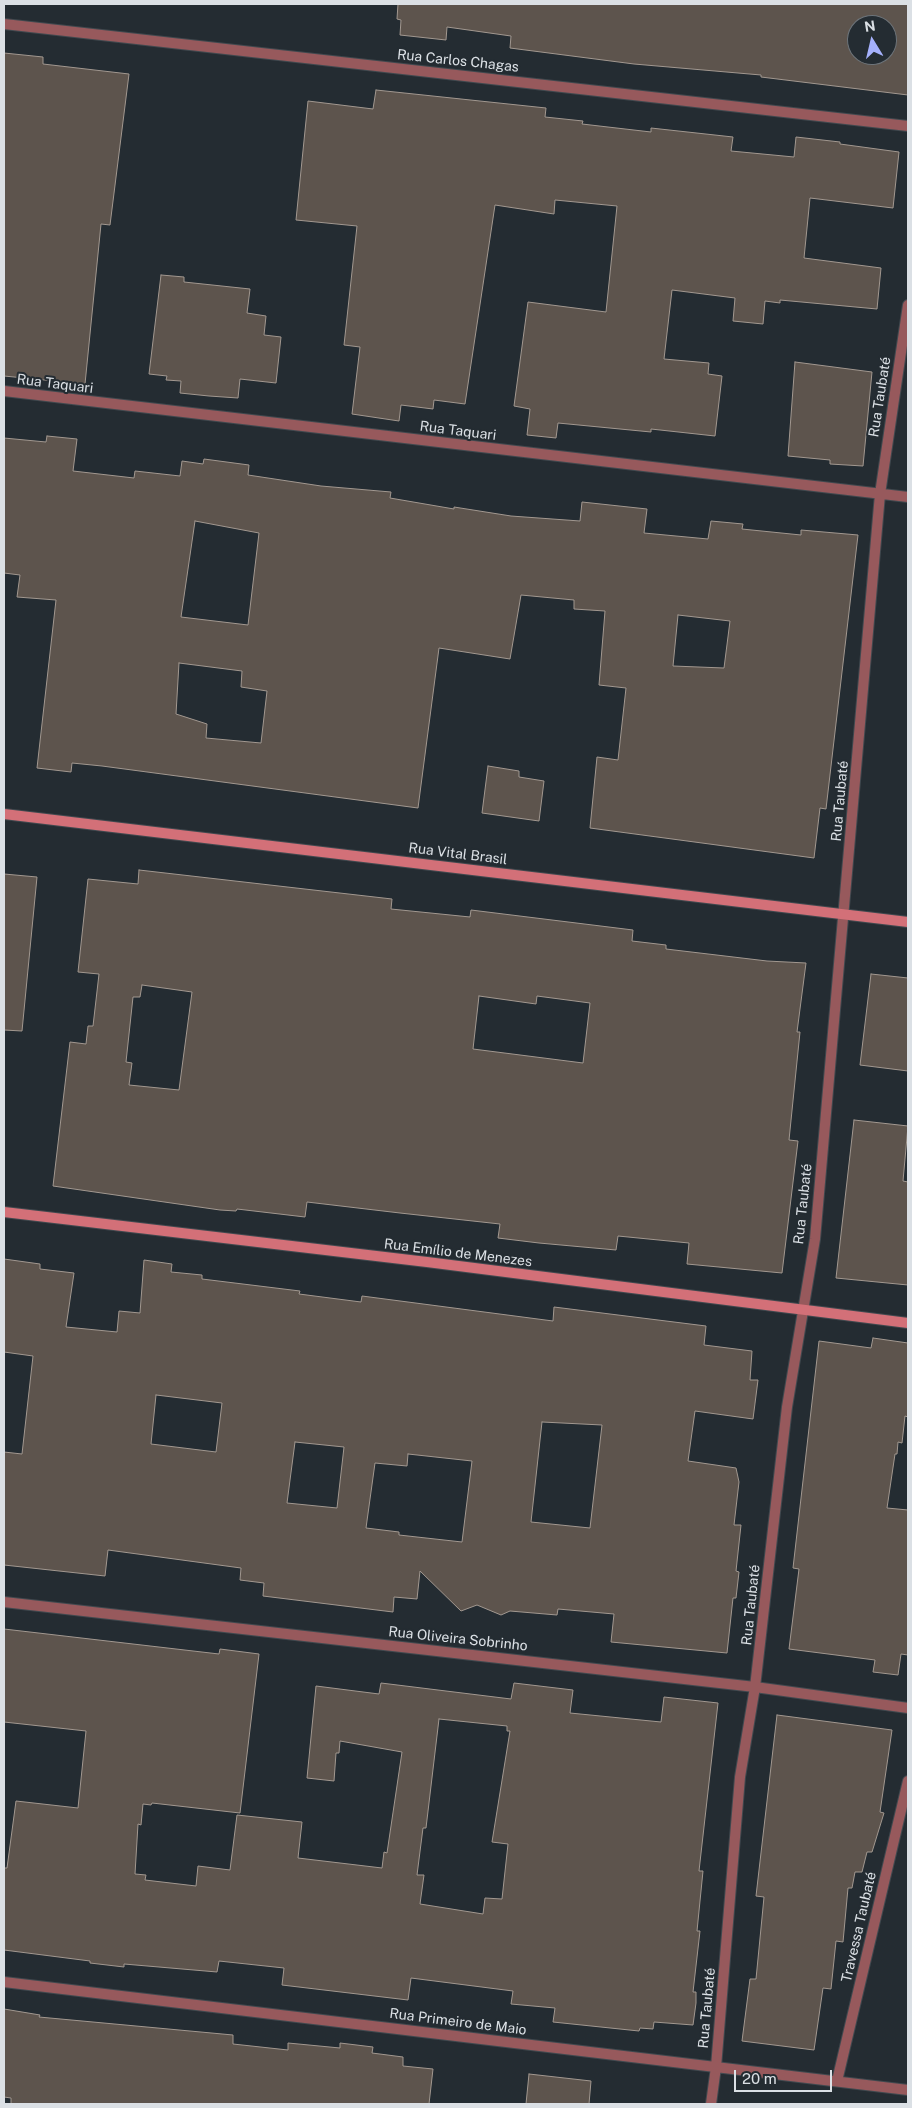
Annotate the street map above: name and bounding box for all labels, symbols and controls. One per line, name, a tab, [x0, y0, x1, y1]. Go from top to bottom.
north arrow	[847, 15, 897, 65]
text: N	[863, 17, 876, 35]
street label: Rua Carlos Chagas	[396, 46, 520, 76]
street label: Rua Taubaté	[865, 356, 895, 438]
street label: Rua Taquari	[16, 371, 94, 397]
street label: Rua Taquari	[419, 418, 497, 444]
street label: Rua Taubaté	[828, 760, 852, 842]
street label: Rua Vital Brasil	[408, 840, 508, 868]
street label: Rua Taubaté	[790, 1163, 816, 1245]
street label: Rua Emílio de Menezes	[383, 1236, 533, 1270]
street label: Rua Taubaté	[738, 1564, 764, 1646]
street label: Rua Oliveira Sobrinho	[388, 1623, 528, 1655]
street label: Travessa Taubaté	[838, 1870, 880, 1984]
street label: Rua Taubaté	[695, 1967, 719, 2049]
street label: Rua Primeiro de Maio	[388, 2005, 528, 2039]
scale bar	[737, 2060, 834, 2092]
text: 20 m	[742, 2070, 777, 2087]

